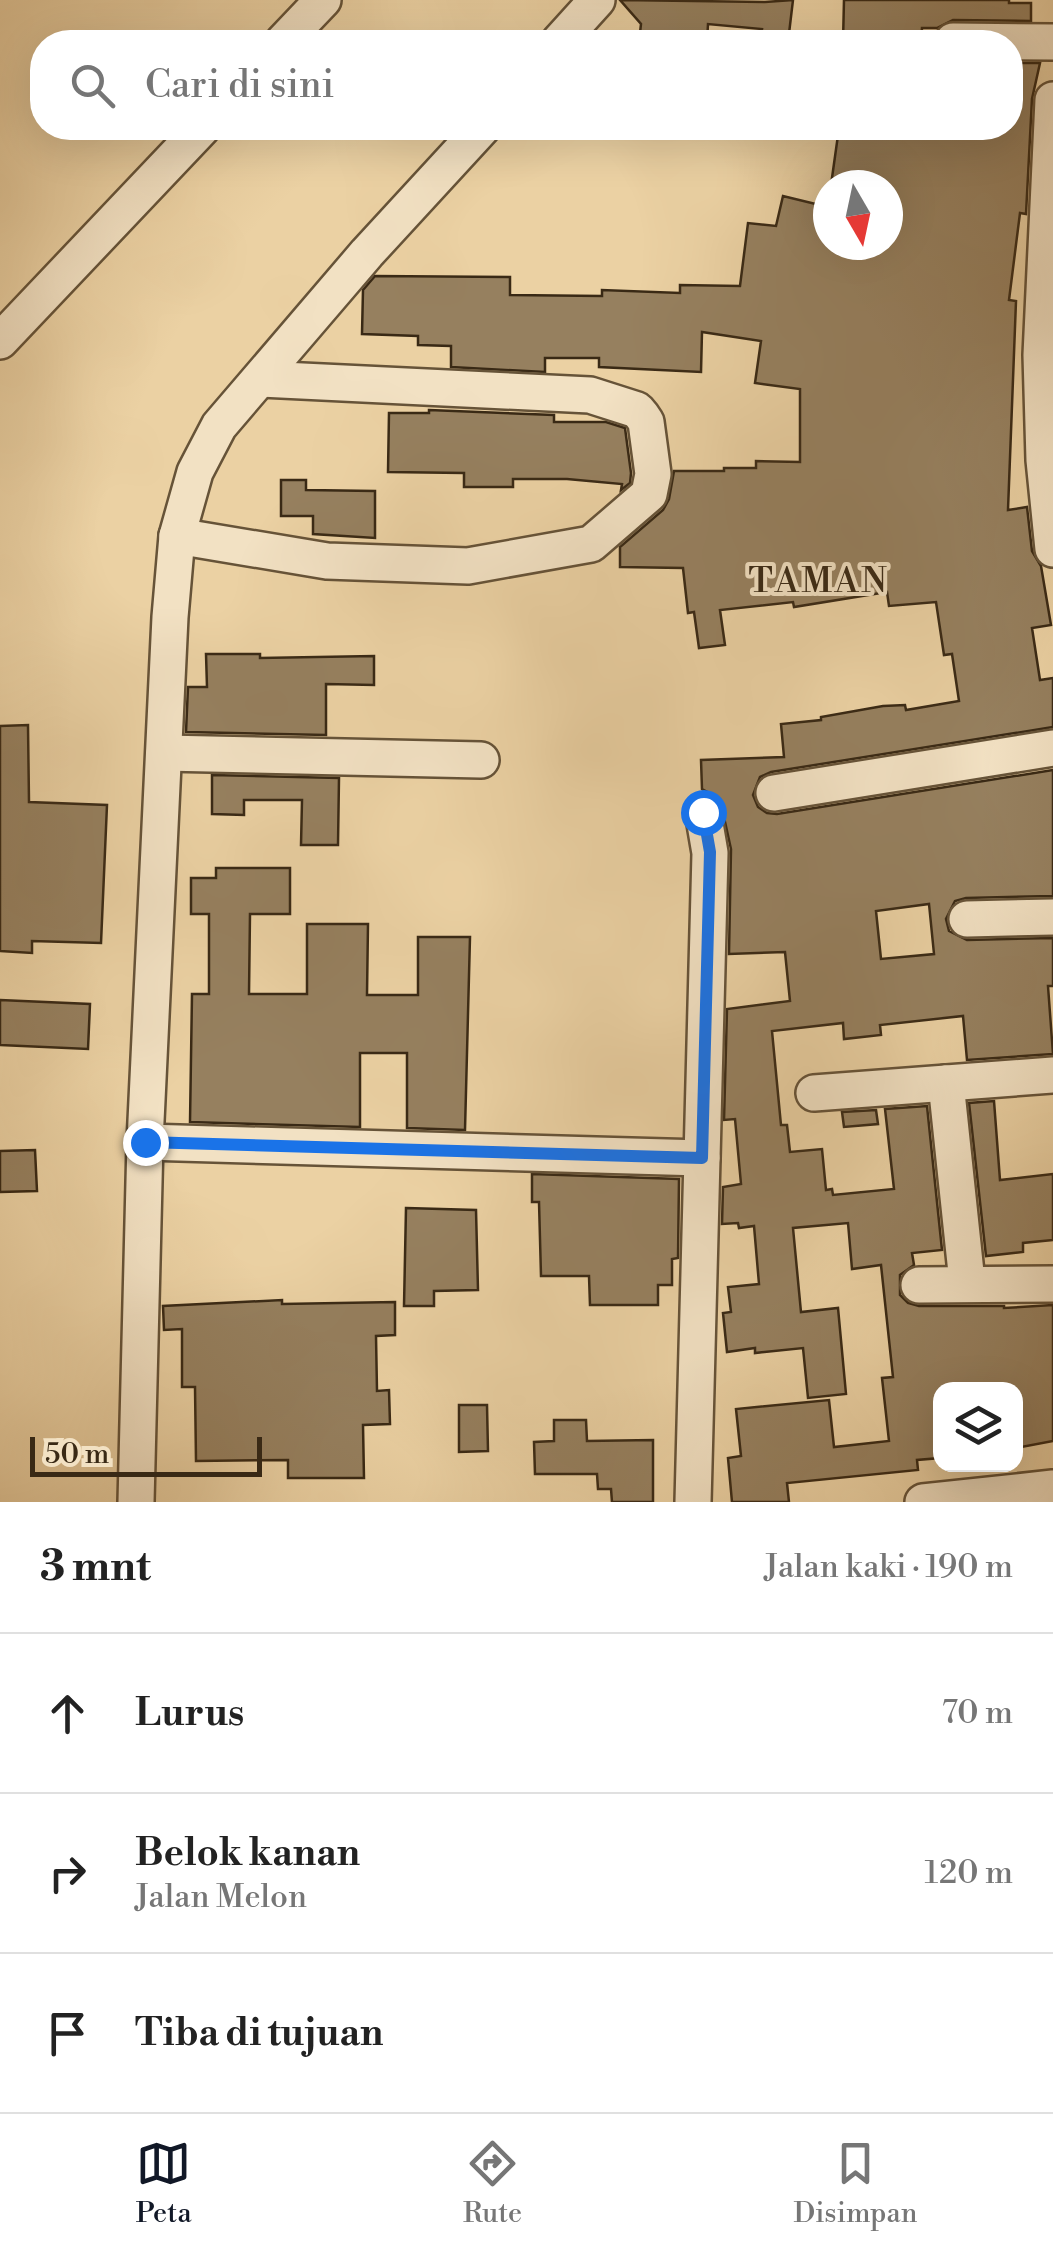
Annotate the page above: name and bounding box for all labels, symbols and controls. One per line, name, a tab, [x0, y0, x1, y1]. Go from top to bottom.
search box	[30, 30, 1023, 140]
icon: search	[65, 58, 120, 113]
text: Cari di sini	[145, 62, 334, 109]
north arrow	[813, 170, 903, 260]
district label: TAMAN	[748, 560, 890, 603]
route start	[681, 790, 727, 836]
route end	[123, 1120, 169, 1166]
map controls	[933, 1382, 1023, 1472]
button: layers	[933, 1382, 1023, 1472]
scale bar	[30, 1432, 262, 1476]
text: 50 m	[45, 1437, 109, 1472]
text: 3 mnt	[40, 1541, 151, 1594]
text: Jalan kaki · 190 m	[764, 1547, 1013, 1587]
icon: ahead	[40, 1686, 95, 1741]
text: Lurus	[135, 1690, 244, 1737]
text: 70 m	[942, 1693, 1013, 1733]
text: Belok kanan	[135, 1830, 360, 1877]
icon: right	[40, 1846, 95, 1901]
text: 120 m	[924, 1853, 1013, 1893]
text: Jalan Melon	[135, 1877, 307, 1917]
icon: arrive	[40, 2006, 95, 2061]
text: Tiba di tujuan	[135, 2010, 383, 2057]
tab: Peta	[136, 2136, 192, 2231]
tab: Rute	[463, 2136, 522, 2231]
tab: Disimpan	[793, 2136, 917, 2231]

